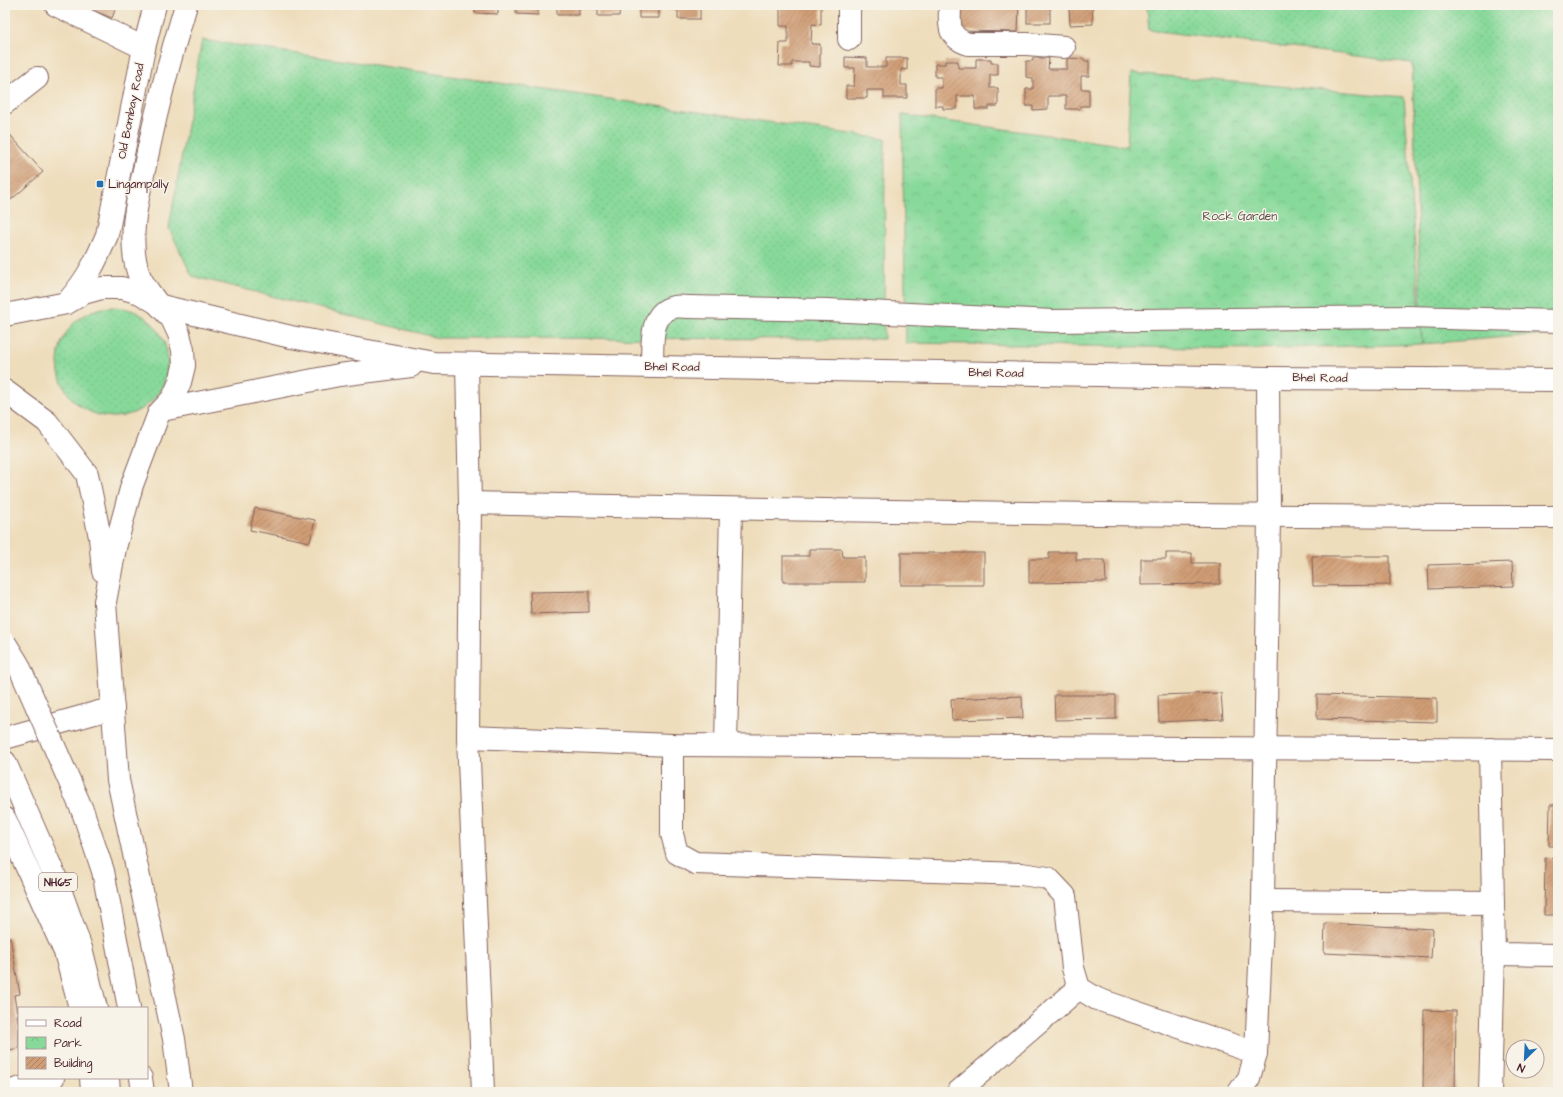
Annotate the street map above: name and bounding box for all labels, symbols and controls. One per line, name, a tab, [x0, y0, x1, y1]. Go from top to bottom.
street label: Old Bombay Road	[113, 62, 150, 161]
place label: Lingampally	[108, 176, 169, 194]
marker: Lingampally	[95, 179, 105, 189]
park label: Rock Garden	[1203, 208, 1277, 225]
street label: Bhel Road	[644, 358, 700, 376]
street label: Bhel Road	[968, 364, 1024, 382]
street label: Bhel Road	[1292, 369, 1348, 387]
road number: NH65	[39, 873, 77, 891]
legend	[18, 1007, 148, 1079]
text: Road	[54, 1015, 82, 1032]
text: Park	[54, 1035, 82, 1052]
north arrow	[1505, 1039, 1545, 1079]
text: Building	[54, 1055, 92, 1073]
text: N	[1515, 1059, 1527, 1076]

